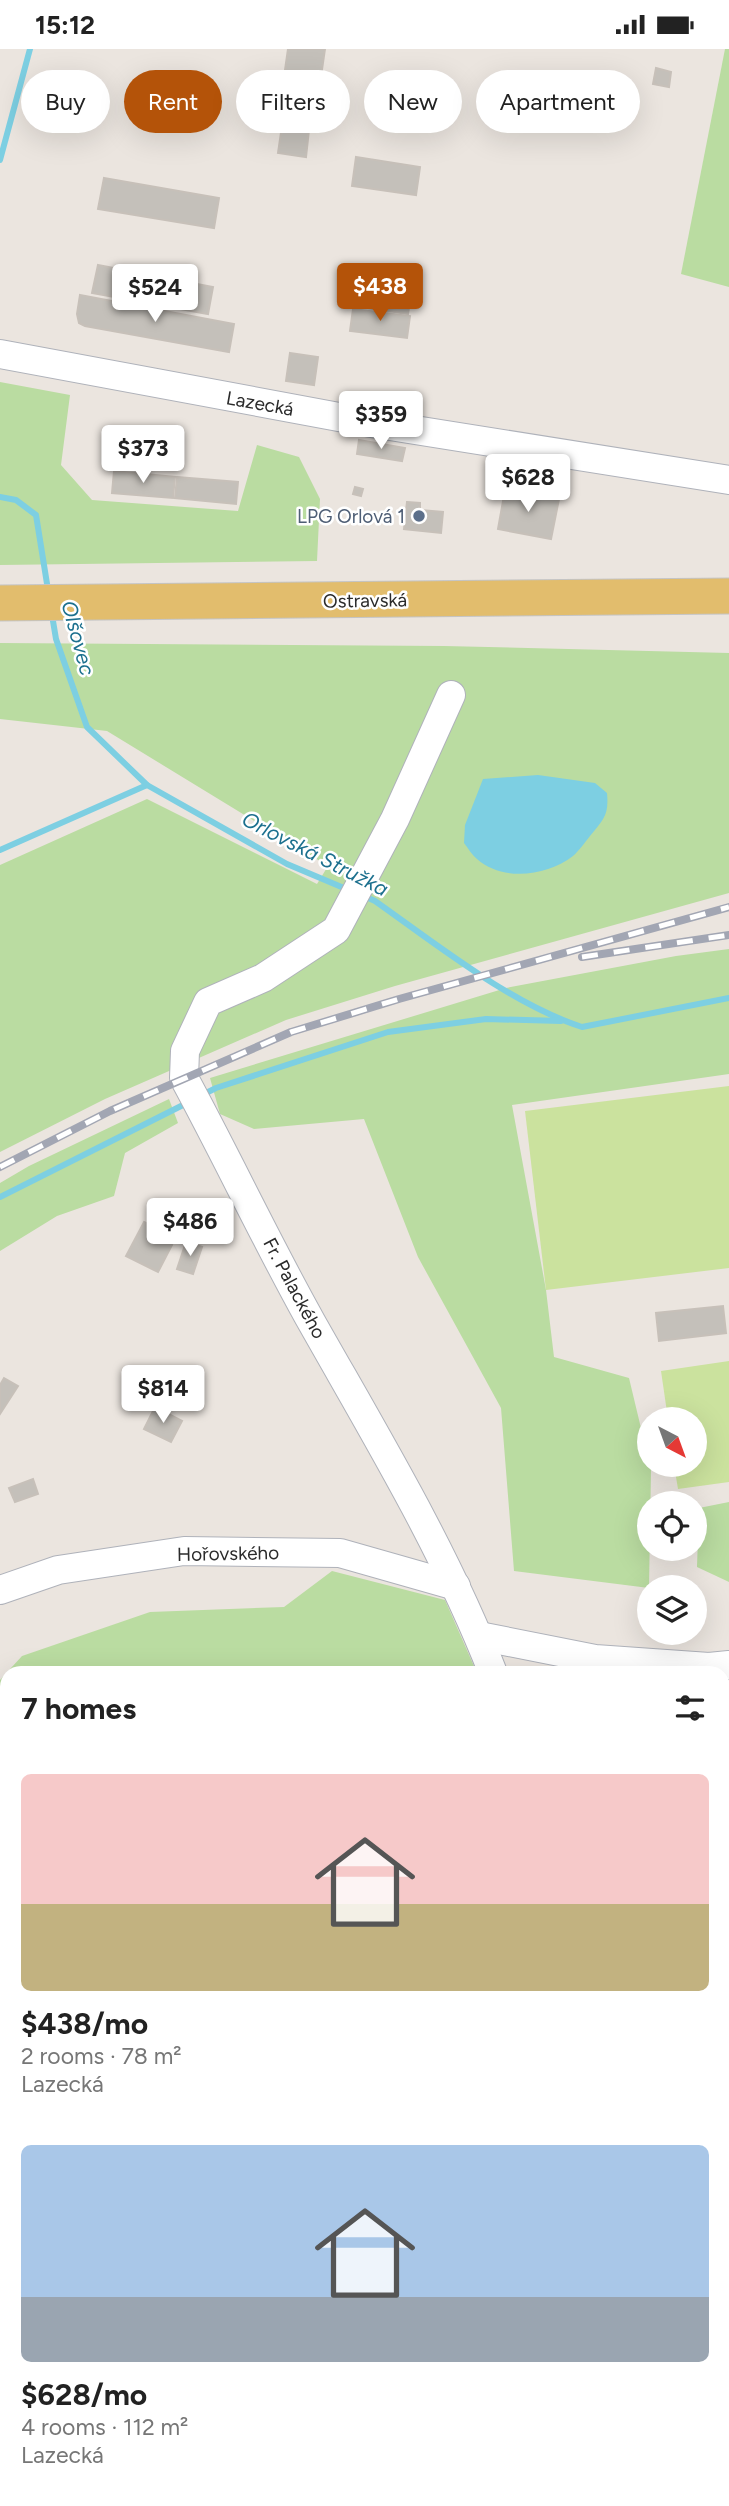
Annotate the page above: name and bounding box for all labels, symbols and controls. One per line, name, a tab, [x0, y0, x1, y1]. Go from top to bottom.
text: 15:12	[35, 9, 95, 41]
chip: Buy	[21, 70, 110, 133]
chip: Rent	[124, 70, 222, 133]
chip: Filters	[236, 70, 350, 133]
chip: New	[364, 70, 462, 133]
chip: Apartment	[476, 70, 640, 133]
pin: $438	[339, 264, 421, 323]
pin: $524	[114, 265, 196, 324]
text: $438	[353, 272, 407, 300]
text: $524	[128, 273, 182, 301]
street label: Lazecká	[224, 386, 296, 421]
pin: $359	[340, 391, 422, 451]
text: $359	[355, 400, 407, 428]
pin: $373	[102, 425, 184, 485]
text: $373	[117, 434, 169, 462]
pin: $628	[487, 455, 569, 514]
text: $628	[501, 463, 555, 491]
place label: LPG Orlová 1	[297, 505, 405, 528]
marker: LPG Orlová 1	[411, 508, 427, 524]
street label: Ostravská	[323, 588, 407, 613]
water label: Olšovec	[57, 598, 101, 679]
water label: Orlovská Stružka	[238, 806, 393, 901]
pin: $486	[149, 1199, 231, 1258]
text: $486	[163, 1207, 217, 1235]
street label: Fr. Palackého	[258, 1234, 331, 1343]
pin: $814	[122, 1365, 204, 1425]
text: $814	[137, 1374, 189, 1402]
north arrow	[637, 1407, 707, 1477]
map controls	[637, 1407, 707, 1645]
button: locate	[637, 1491, 707, 1561]
street label: Hořovského	[177, 1541, 279, 1566]
button: layers	[637, 1575, 707, 1645]
icon: filters	[671, 1689, 709, 1727]
text: 7 homes	[21, 1690, 136, 1727]
icon: home	[302, 1819, 428, 1945]
text: $438/mo	[21, 2005, 148, 2042]
text: 2 rooms · 78 m²	[21, 2042, 182, 2070]
text: Lazecká	[21, 2070, 104, 2098]
icon: home	[302, 2190, 428, 2316]
text: $628/mo	[21, 2376, 147, 2413]
text: 4 rooms · 112 m²	[21, 2413, 188, 2441]
text: Lazecká	[21, 2441, 104, 2469]

